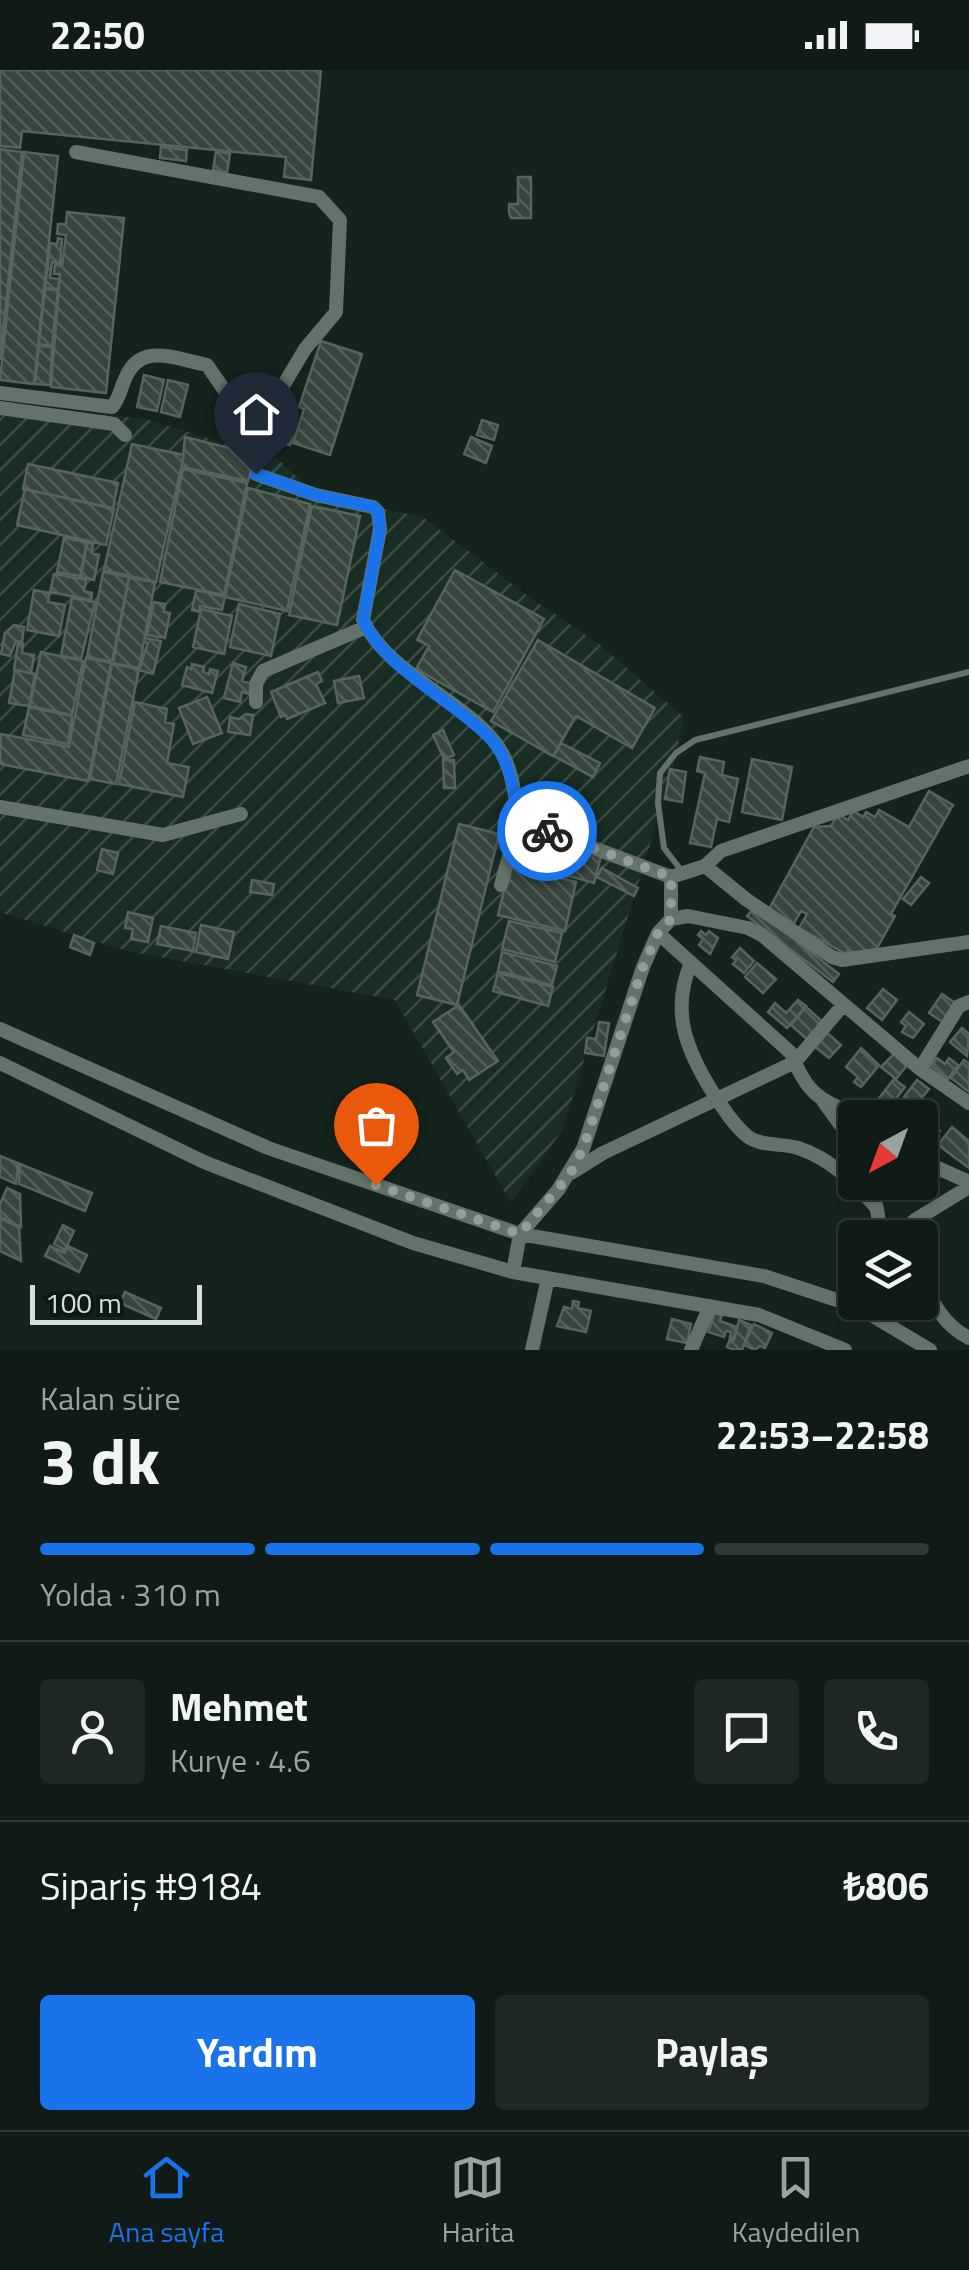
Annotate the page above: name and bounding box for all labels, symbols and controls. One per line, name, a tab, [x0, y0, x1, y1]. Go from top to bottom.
text: 22:50	[50, 6, 145, 64]
pin	[214, 372, 299, 475]
icon: home	[229, 387, 284, 442]
courier	[497, 781, 597, 881]
icon: bike	[520, 804, 575, 859]
pin	[334, 1083, 419, 1186]
icon: bag	[349, 1098, 404, 1153]
north arrow	[838, 1100, 938, 1200]
map controls	[838, 1100, 938, 1320]
button: layers	[838, 1220, 938, 1320]
scale bar	[30, 1280, 202, 1324]
text: 100 m	[45, 1281, 122, 1324]
text: Kalan süre	[40, 1374, 181, 1422]
text: 22:53–22:58	[716, 1406, 929, 1464]
text: 3 dk	[40, 1410, 160, 1509]
text: Yolda · 310 m	[40, 1570, 221, 1618]
text: Mehmet	[170, 1678, 308, 1736]
button: person	[40, 1679, 145, 1784]
button: chat	[694, 1679, 799, 1784]
button: phone	[824, 1679, 929, 1784]
text: Kurye · 4.6	[170, 1736, 311, 1784]
text: Sipariş #9184	[40, 1857, 262, 1915]
text: ₺806	[843, 1857, 929, 1915]
button: Yardım	[40, 1995, 475, 2110]
button: Paylaş	[495, 1995, 929, 2110]
tab: Ana sayfa	[109, 2150, 224, 2253]
tab: Harita	[442, 2150, 514, 2253]
tab: Kaydedilen	[732, 2150, 860, 2253]

